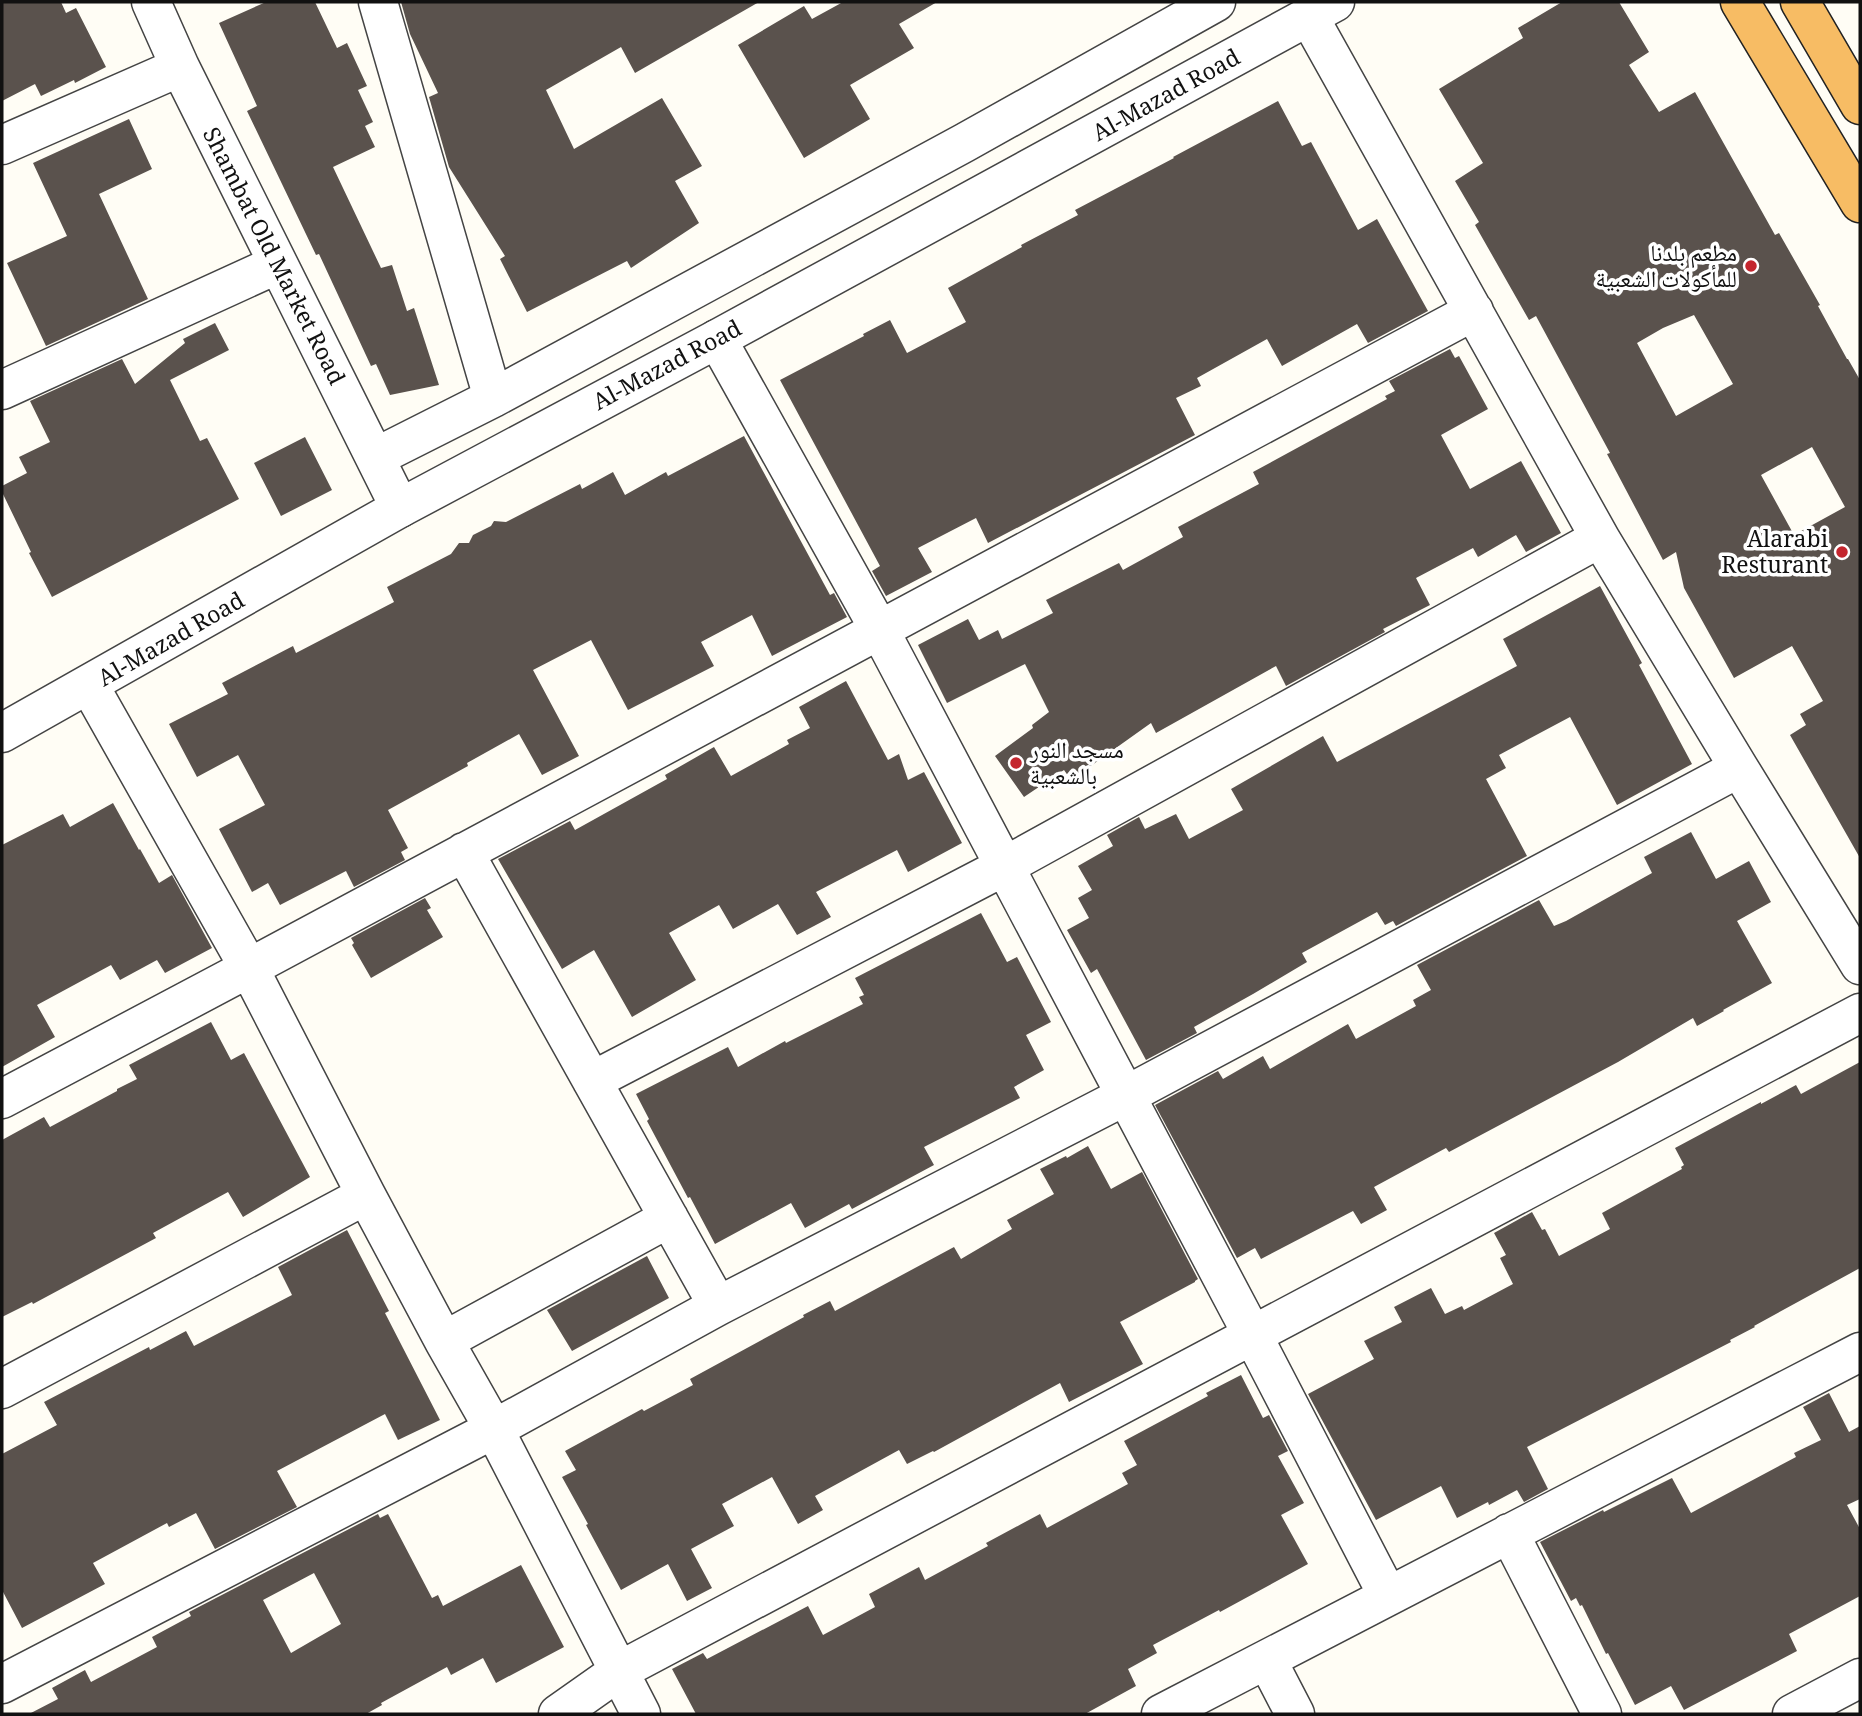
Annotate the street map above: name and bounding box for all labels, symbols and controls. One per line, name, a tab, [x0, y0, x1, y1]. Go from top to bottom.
street label: Al-Mazad Road	[1086, 40, 1249, 155]
street label: Shambat Old Market Road	[189, 121, 354, 393]
place label: مطعم بلدنا للمأكولات الشعبية	[1596, 236, 1737, 302]
marker: مطعم بلدنا للمأكولات الشعبية	[1743, 258, 1759, 274]
street label: Al-Mazad Road	[586, 311, 750, 424]
place label: Alarabi Resturant	[1721, 522, 1829, 588]
marker: Alarabi Resturant	[1834, 544, 1850, 560]
street label: Al-Mazad Road	[91, 583, 254, 700]
place label: مسجد النور بالشعبية	[1029, 733, 1124, 799]
marker: مسجد النور بالشعبية	[1008, 755, 1024, 771]

